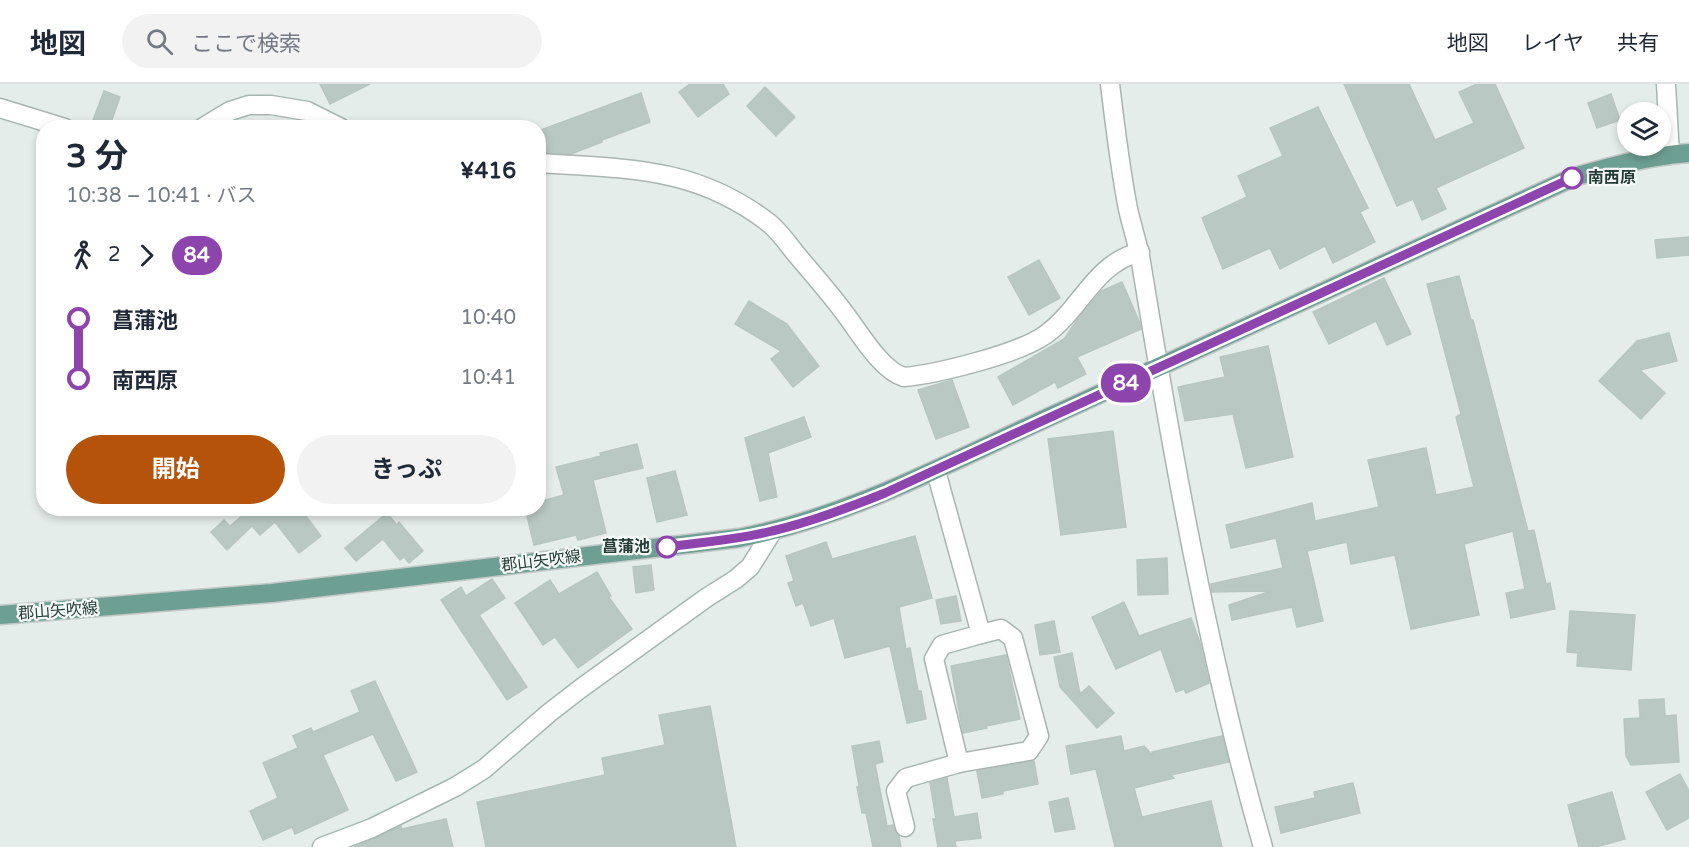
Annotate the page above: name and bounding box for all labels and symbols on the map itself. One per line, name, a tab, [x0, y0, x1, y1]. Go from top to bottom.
marker: 南西原	[1561, 167, 1583, 189]
place label: 南西原	[1588, 168, 1636, 188]
line badge: 84	[1099, 364, 1153, 402]
marker: 菖蒲池	[656, 536, 678, 558]
place label: 菖蒲池	[602, 537, 650, 557]
street label: 郡山矢吹線	[500, 546, 582, 576]
street label: 郡山矢吹線	[17, 598, 99, 624]

